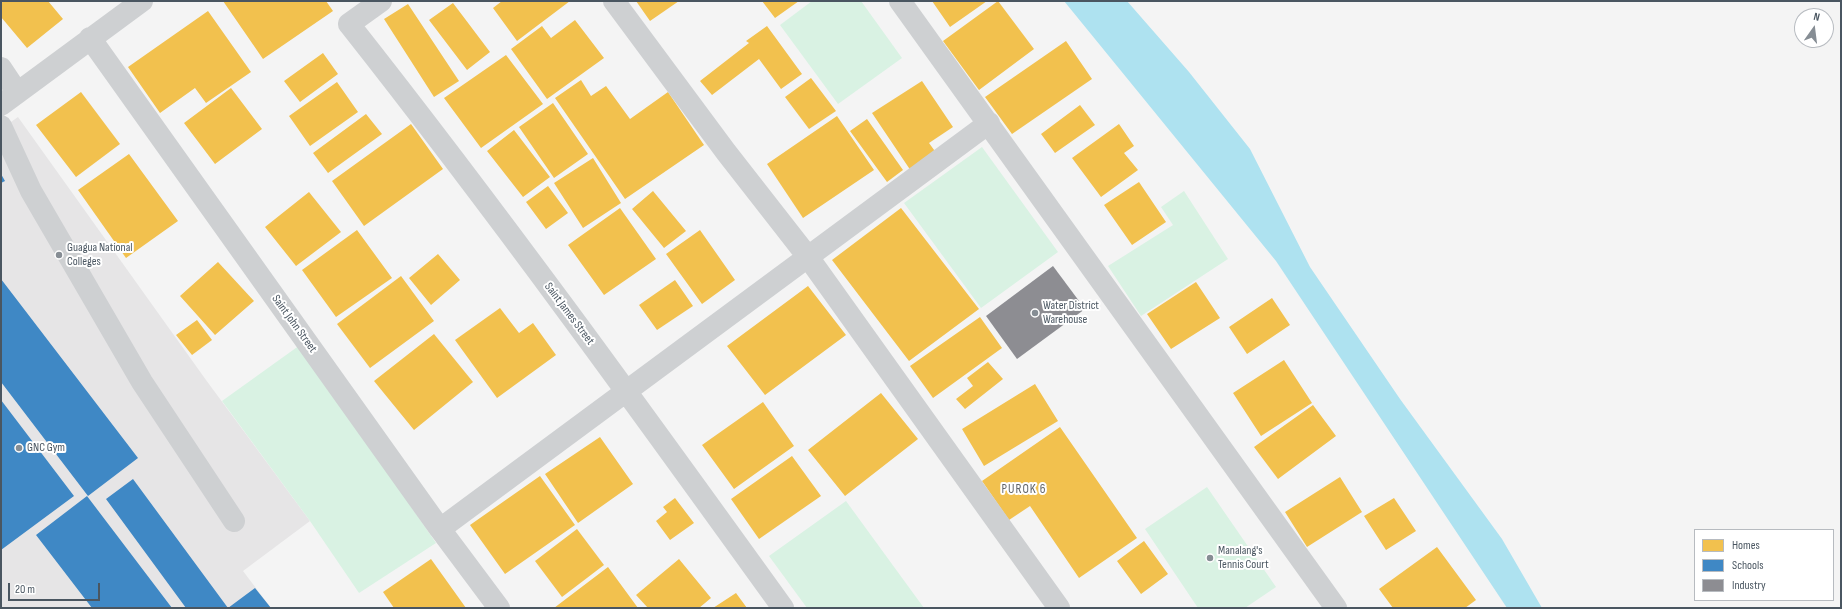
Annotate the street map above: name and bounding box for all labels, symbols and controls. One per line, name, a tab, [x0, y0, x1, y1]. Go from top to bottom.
north arrow	[1794, 8, 1834, 48]
text: N	[1812, 10, 1821, 24]
place label: Guagua National Colleges	[67, 241, 133, 269]
marker: Guagua National Colleges	[54, 250, 64, 260]
street label: Saint James Street	[541, 280, 597, 348]
street label: Saint John Street	[268, 292, 320, 356]
place label: Water District Warehouse	[1043, 299, 1099, 327]
marker: Water District Warehouse	[1030, 308, 1040, 318]
place label: GNC Gym	[27, 441, 65, 455]
marker: GNC Gym	[14, 443, 24, 453]
district label: PUROK 6	[1002, 482, 1046, 498]
legend	[1694, 529, 1834, 601]
text: Homes	[1732, 538, 1760, 553]
place label: Manalang's Tennis Court	[1218, 544, 1269, 572]
marker: Manalang's Tennis Court	[1205, 553, 1215, 563]
text: Schools	[1732, 558, 1764, 573]
scale bar	[10, 575, 102, 601]
text: Industry	[1732, 578, 1766, 593]
text: 20 m	[15, 582, 35, 597]

